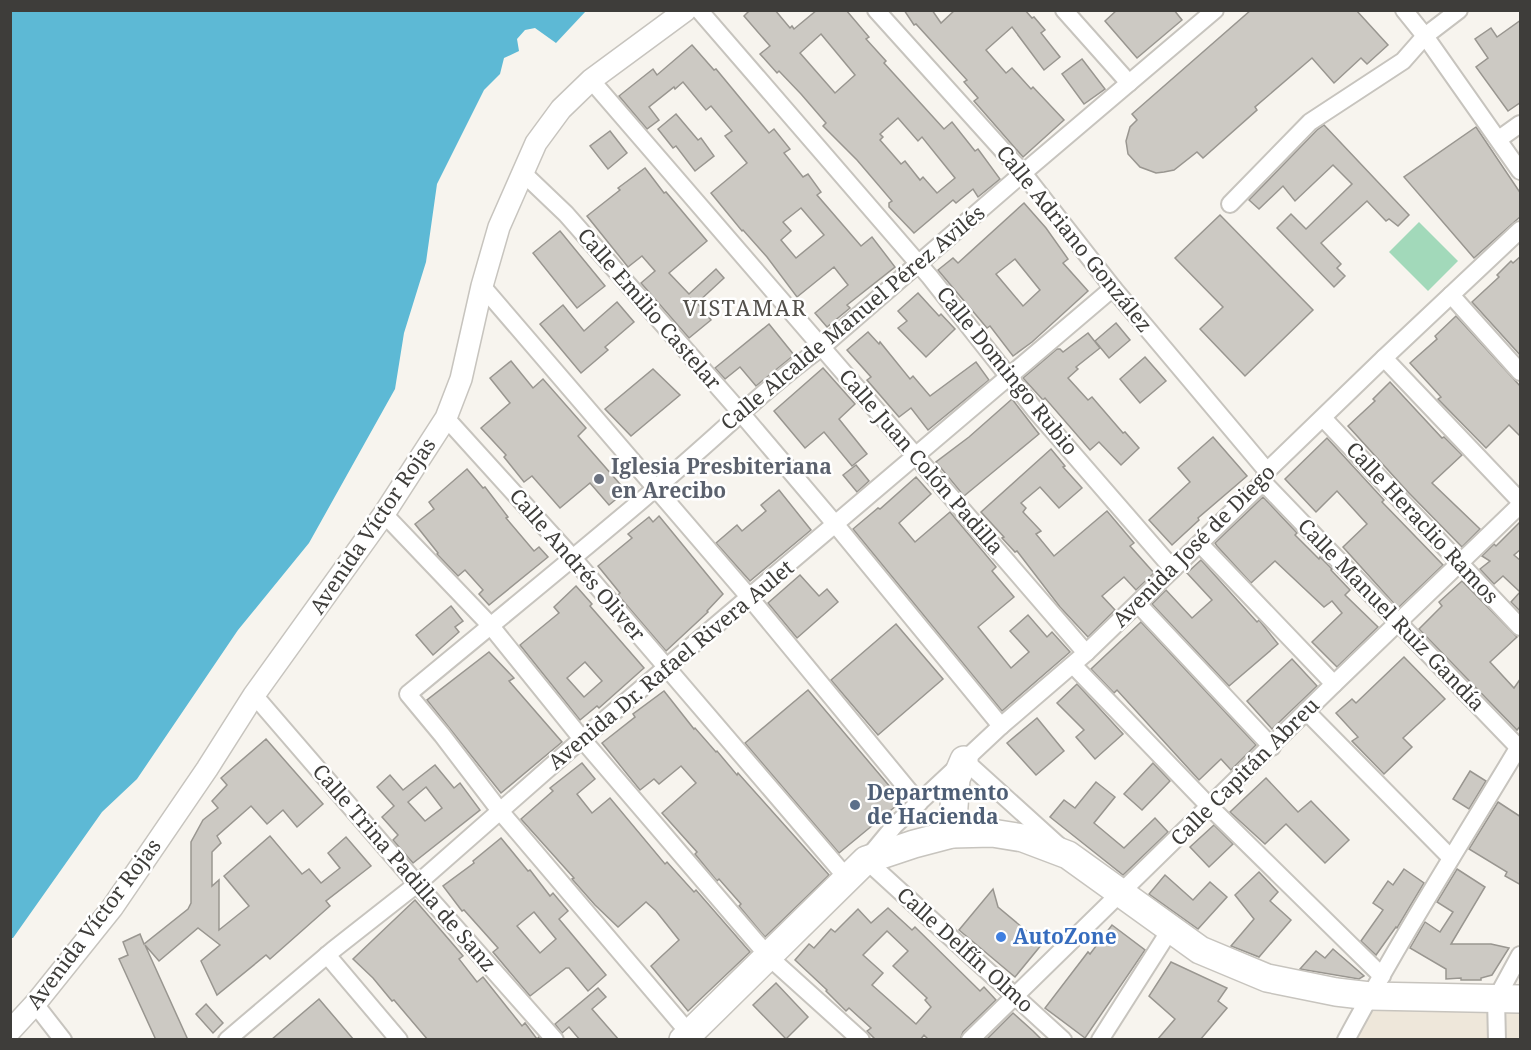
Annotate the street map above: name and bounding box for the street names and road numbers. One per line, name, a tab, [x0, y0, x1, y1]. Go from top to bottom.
street label: Calle Adriano González	[991, 139, 1159, 338]
street label: Calle Alcalde Manuel Pérez Avilés	[714, 198, 990, 436]
street label: Calle Emilio Castelar	[572, 221, 728, 395]
street label: Calle Domingo Rubio	[931, 280, 1085, 461]
street label: Calle Juan Colón Padilla	[833, 362, 1010, 560]
street label: Avenida Víctor Rojas	[303, 432, 442, 619]
street label: Calle Heraclio Ramos	[1340, 435, 1505, 609]
street label: Avenida José de Diego	[1106, 458, 1281, 633]
street label: Calle Andrés Oliver	[504, 482, 652, 647]
street label: Calle Manuel Ruiz Gandía	[1292, 512, 1491, 717]
street label: Avenida Dr. Rafael Rivera Aulet	[542, 553, 799, 775]
street label: Calle Capitán Abreu	[1164, 691, 1325, 852]
street label: Calle Trina Padilla de Sanz	[307, 758, 503, 977]
street label: Avenida Víctor Rojas	[20, 832, 167, 1014]
street label: Calle Delfín Olmo	[891, 880, 1040, 1018]

